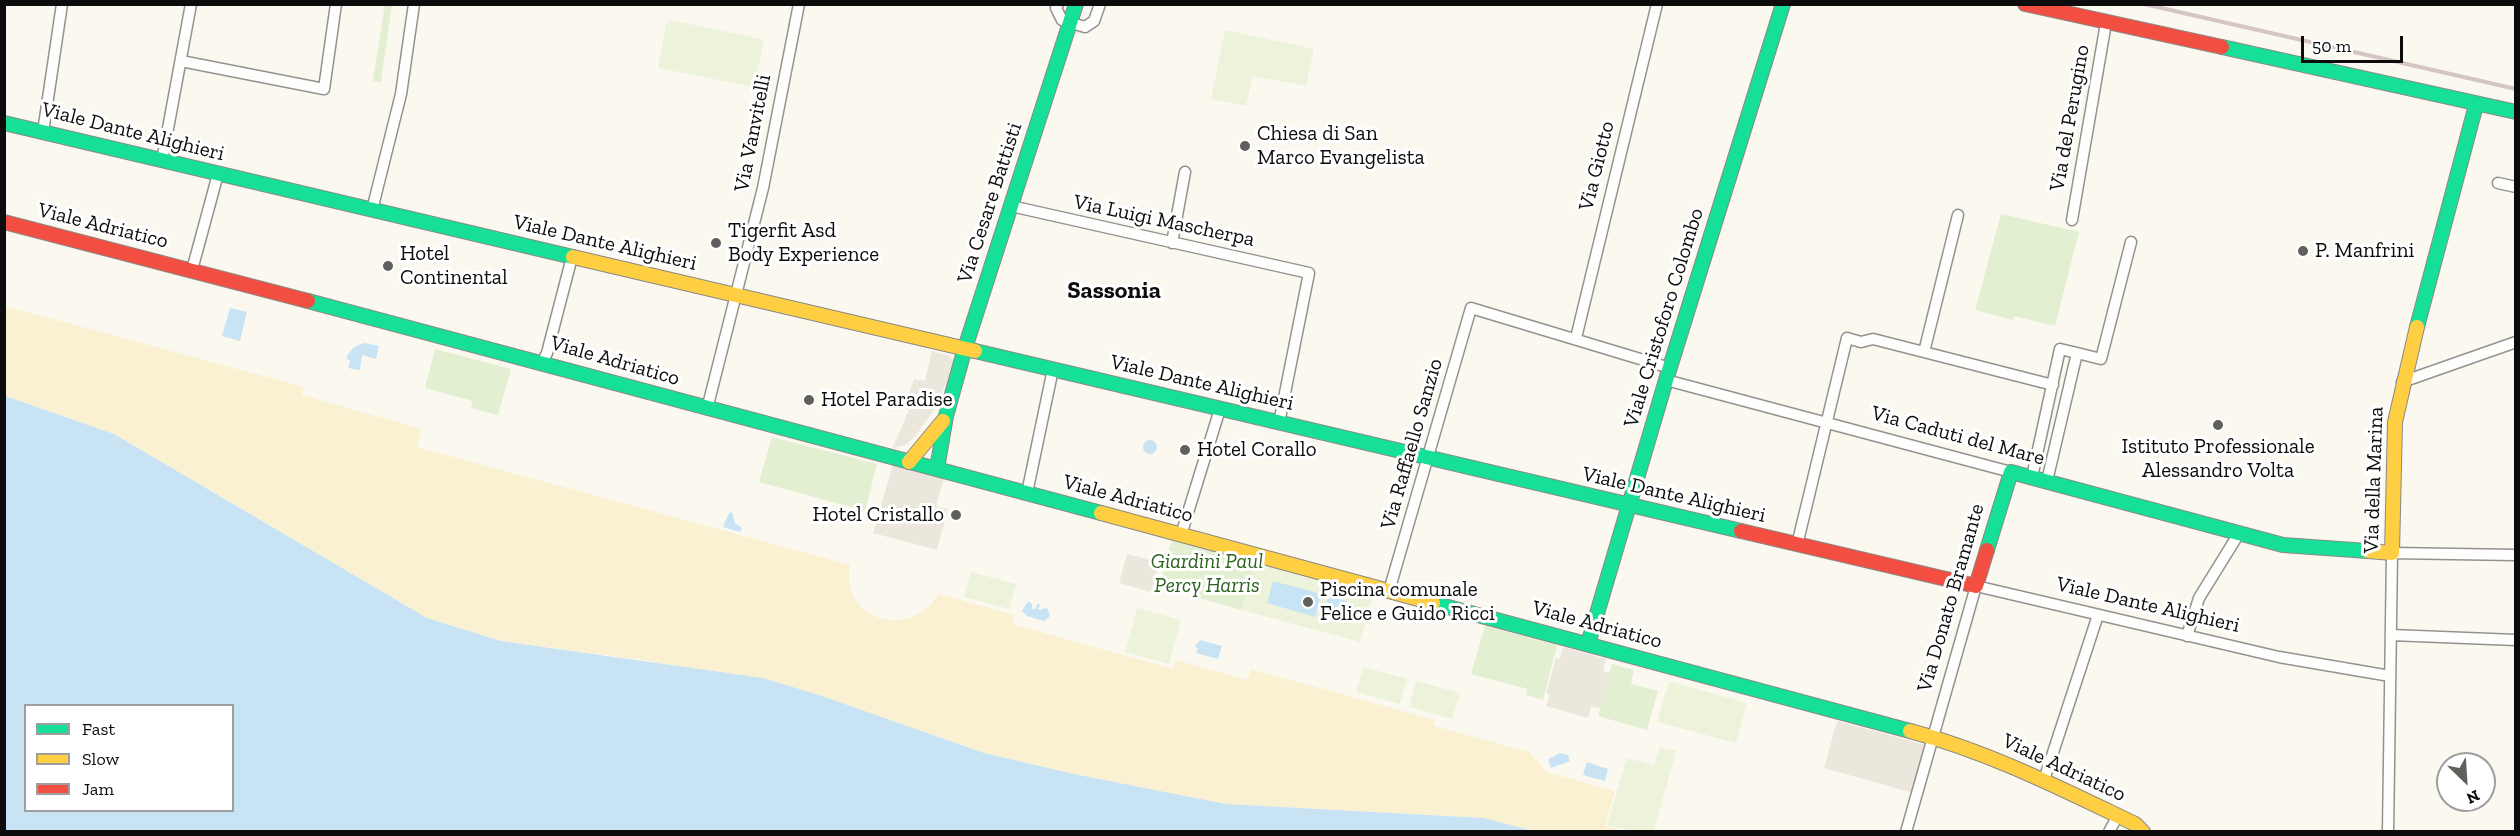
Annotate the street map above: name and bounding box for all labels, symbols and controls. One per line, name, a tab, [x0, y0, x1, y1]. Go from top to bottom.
scale bar	[2304, 24, 2406, 62]
text: 50 m	[2312, 35, 2351, 57]
street label: Via del Perugino	[2045, 43, 2095, 193]
street label: Via Vanvitelli	[729, 72, 777, 194]
street label: Viale Dante Alighieri	[39, 97, 227, 167]
street label: Via Giotto	[1574, 119, 1620, 213]
street label: Via Cesare Battisti	[952, 120, 1028, 286]
place label: Chiesa di San Marco Evangelista	[1257, 121, 1425, 171]
marker: Chiesa di San Marco Evangelista	[1238, 139, 1252, 153]
street label: Via Luigi Mascherpa	[1071, 189, 1257, 253]
street label: Viale Adriatico	[35, 198, 171, 254]
street label: Viale Cristoforo Colombo	[1619, 205, 1709, 431]
street label: Viale Dante Alighieri	[511, 210, 699, 276]
place label: Tigerfit Asd Body Experience	[728, 218, 879, 268]
marker: Tigerfit Asd Body Experience	[709, 236, 723, 250]
place label: P. Manfrini	[2315, 238, 2414, 264]
place label: Hotel Continental	[400, 241, 507, 291]
marker: P. Manfrini	[2296, 244, 2310, 258]
marker: Hotel Continental	[381, 259, 395, 273]
district label: Sassonia	[1067, 277, 1161, 305]
street label: Viale Adriatico	[547, 331, 683, 391]
street label: Viale Dante Alighieri	[1108, 350, 1296, 416]
street label: Via Raffaello Sanzio	[1376, 356, 1448, 532]
place label: Hotel Paradise	[821, 387, 953, 413]
marker: Hotel Paradise	[802, 393, 816, 407]
street label: Via Caduti del Mare	[1869, 401, 2047, 471]
street label: Via della Marina	[2359, 406, 2389, 554]
marker: Istituto Professionale Alessandro Volta	[2211, 418, 2225, 432]
place label: Istituto Professionale Alessandro Volta	[2121, 434, 2315, 484]
place label: Hotel Corallo	[1197, 437, 1316, 463]
marker: Hotel Corallo	[1178, 443, 1192, 457]
street label: Viale Dante Alighieri	[1580, 462, 1768, 528]
street label: Viale Adriatico	[1060, 470, 1196, 528]
street label: Via Donato Bramante	[1912, 501, 1990, 695]
place label: Hotel Cristallo	[812, 502, 944, 528]
marker: Hotel Cristallo	[949, 508, 963, 522]
park label: Giardini Paul Percy Harris	[1151, 549, 1263, 599]
street label: Viale Dante Alighieri	[2054, 572, 2242, 638]
place label: Piscina comunale Felice e Guido Ricci	[1320, 577, 1495, 627]
marker: Piscina comunale Felice e Guido Ricci	[1301, 595, 1315, 609]
street label: Viale Adriatico	[1529, 596, 1665, 654]
legend	[24, 704, 234, 812]
text: Fast	[82, 718, 115, 740]
street label: Viale Adriatico	[1998, 728, 2130, 808]
text: Slow	[82, 748, 119, 770]
north arrow	[2436, 752, 2496, 812]
text: Jam	[82, 778, 114, 800]
text: N	[2463, 786, 2483, 808]

